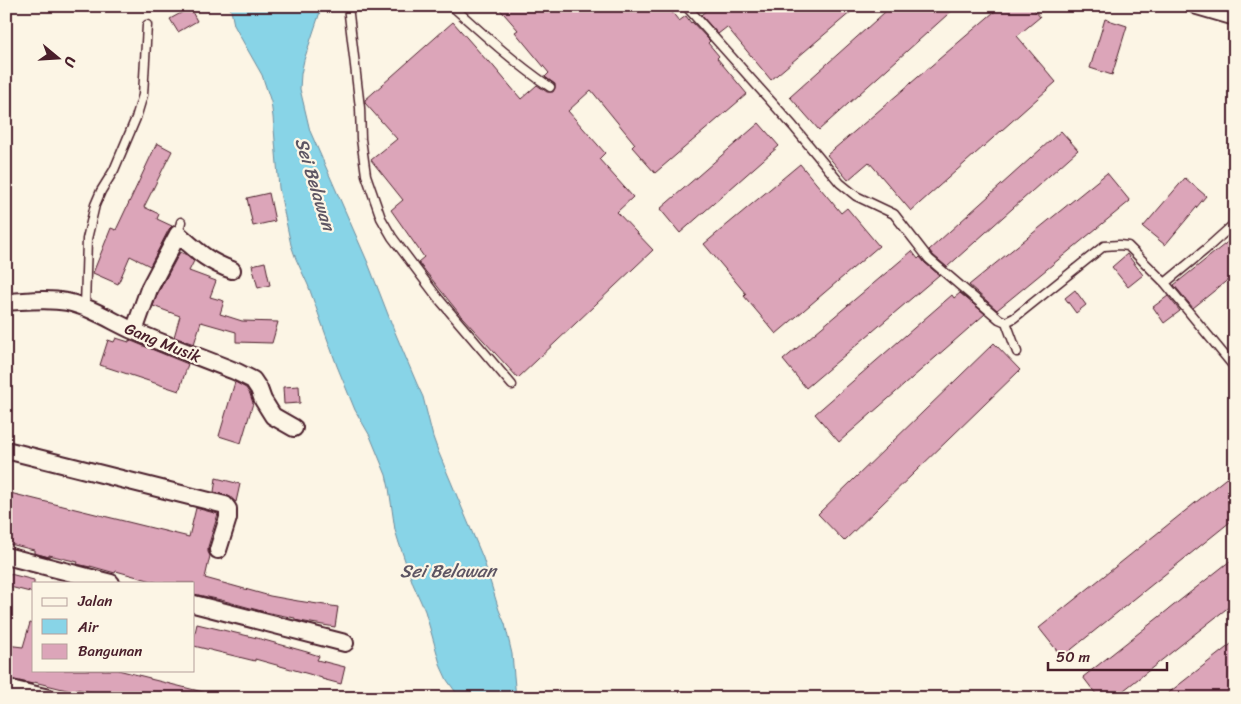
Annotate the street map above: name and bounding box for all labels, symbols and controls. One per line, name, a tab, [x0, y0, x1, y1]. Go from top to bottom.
north arrow	[32, 32, 82, 82]
text: U	[56, 54, 83, 71]
water label: Sei Belawan	[286, 133, 345, 237]
street label: Gang Musik	[120, 314, 206, 371]
water label: Sei Belawan	[400, 555, 498, 587]
legend	[32, 582, 195, 672]
text: Jalan	[77, 588, 112, 614]
text: Air	[77, 614, 99, 640]
text: Bangunan	[78, 638, 142, 664]
scale bar	[1048, 639, 1167, 671]
text: 50 m	[1056, 644, 1091, 670]

